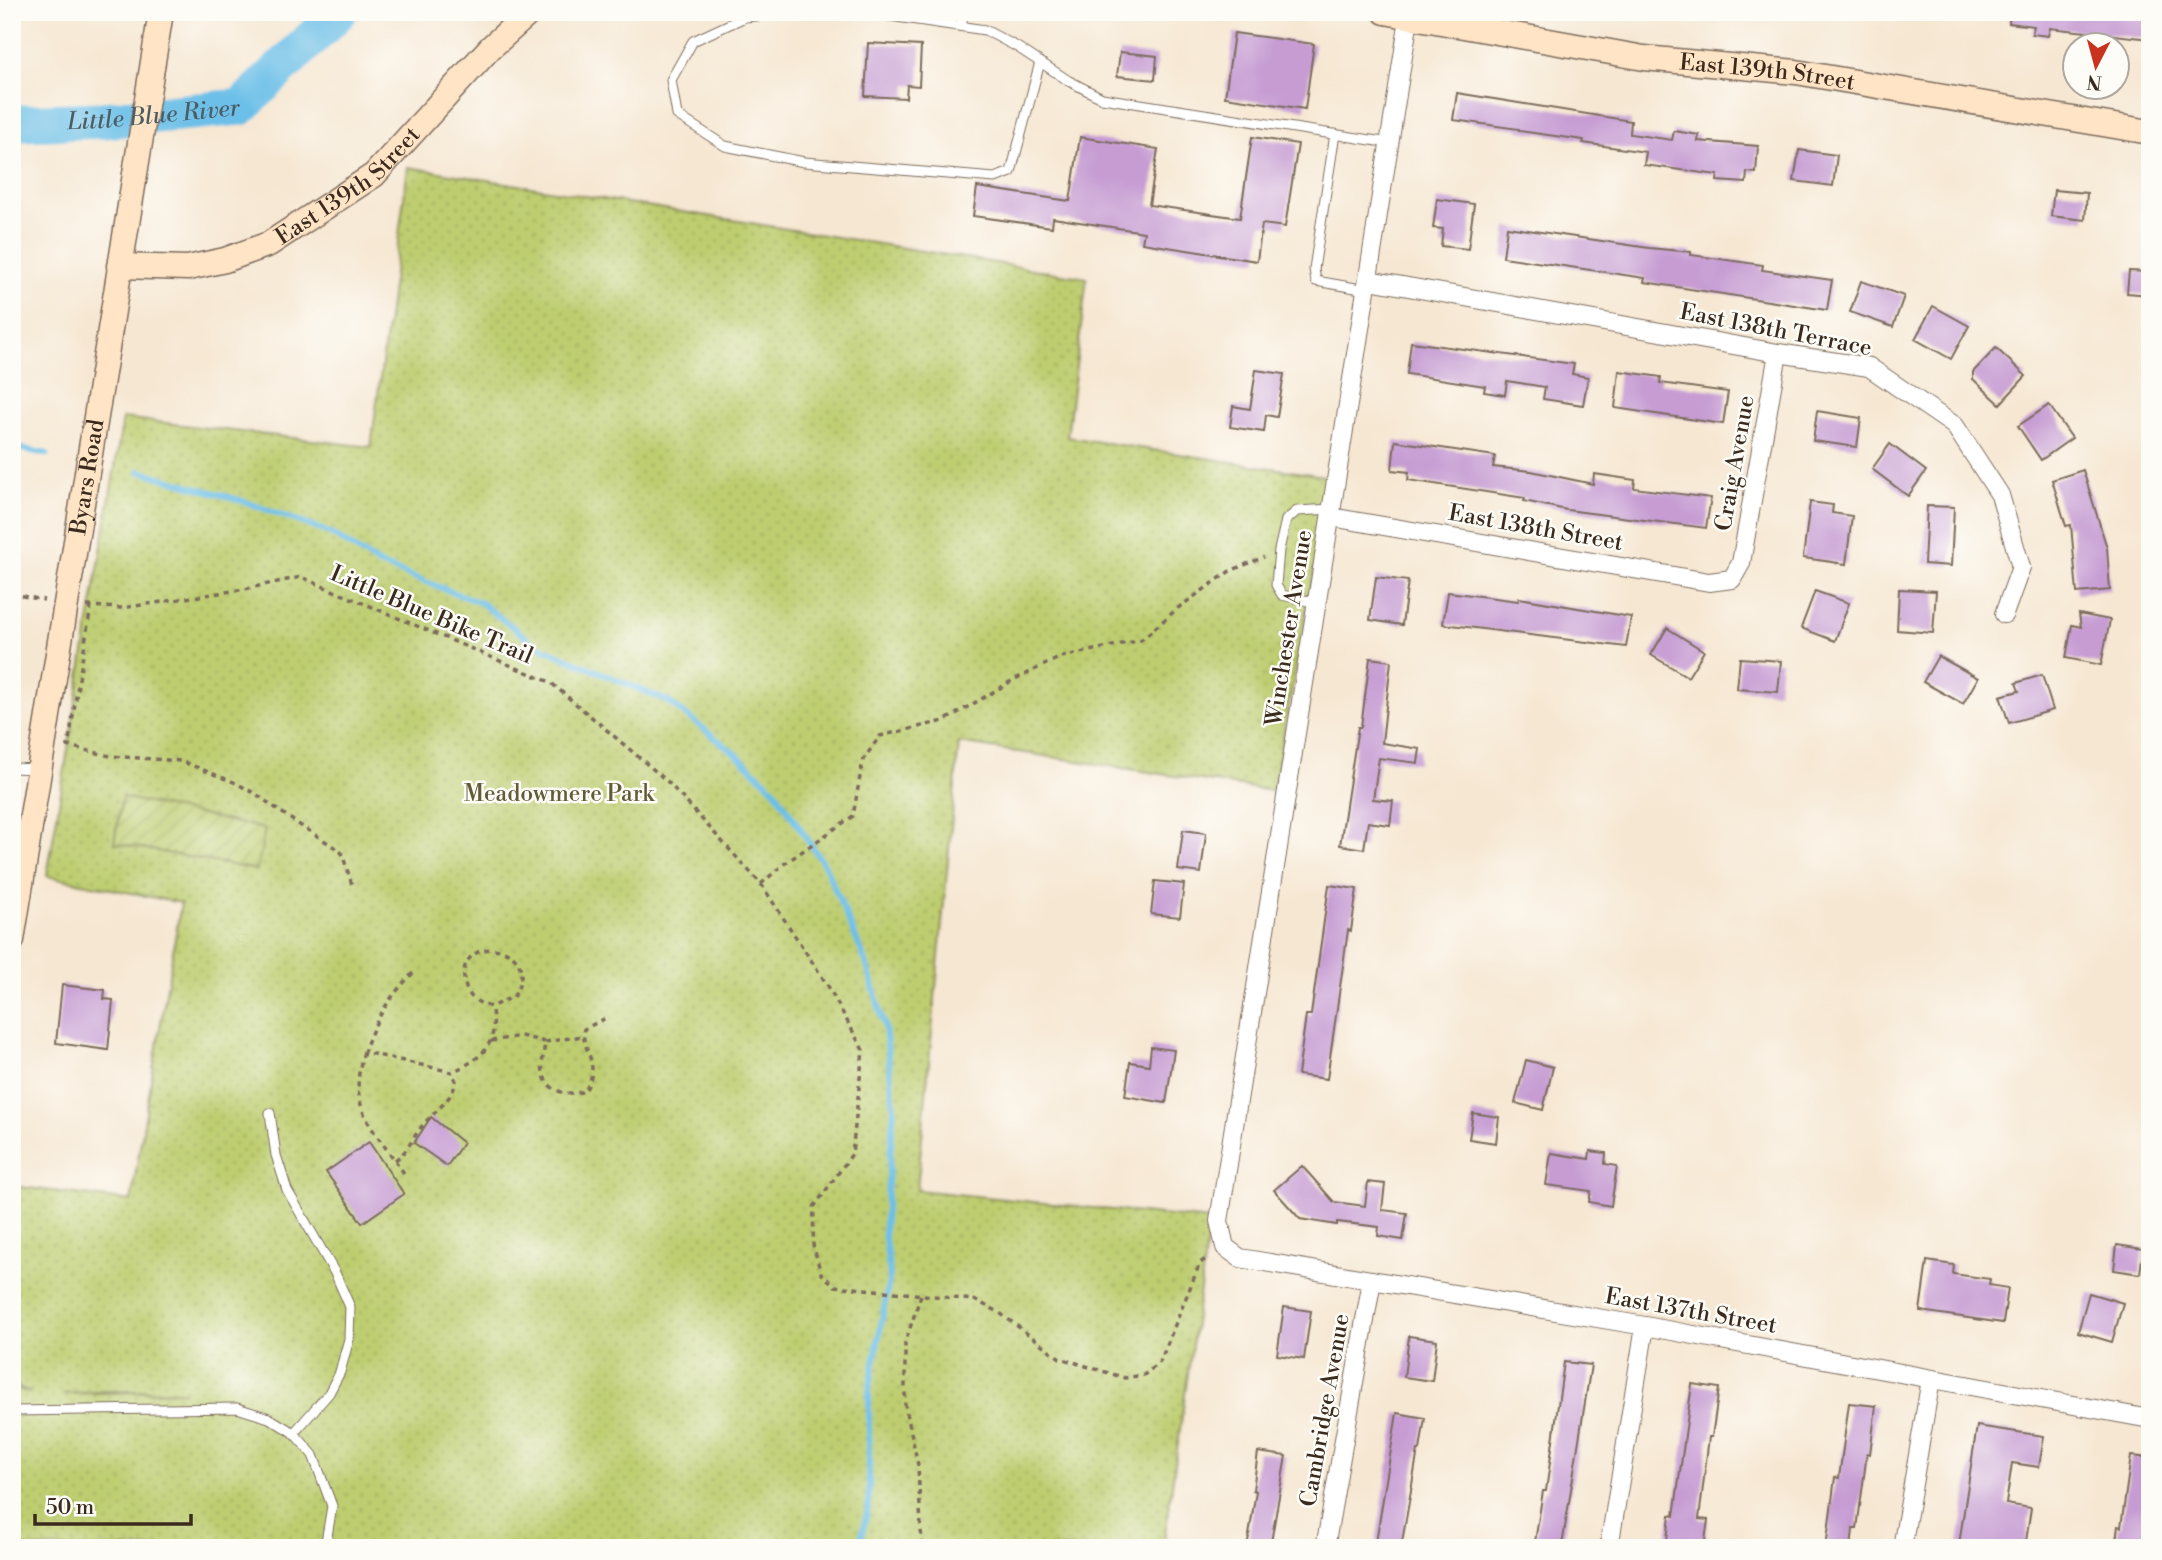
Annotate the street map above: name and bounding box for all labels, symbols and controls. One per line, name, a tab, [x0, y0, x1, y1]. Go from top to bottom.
north arrow	[2060, 32, 2130, 102]
street label: East 139th Street	[1678, 48, 1857, 97]
text: N	[2086, 69, 2103, 95]
water label: Little Blue River	[66, 93, 242, 137]
street label: East 139th Street	[270, 121, 426, 251]
street label: East 138th Terrace	[1677, 298, 1874, 362]
street label: Craig Avenue	[1709, 393, 1761, 533]
street label: Byars Road	[64, 417, 110, 538]
street label: East 138th Street	[1446, 499, 1625, 557]
street label: Winchester Avenue	[1259, 528, 1318, 729]
street label: Little Blue Bike Trail	[326, 559, 537, 670]
park label: Meadowmere Park	[464, 780, 655, 808]
street label: East 137th Street	[1603, 1282, 1779, 1340]
street label: Cambridge Avenue	[1294, 1311, 1356, 1509]
scale bar	[35, 1483, 191, 1527]
text: 50 m	[46, 1495, 94, 1521]

